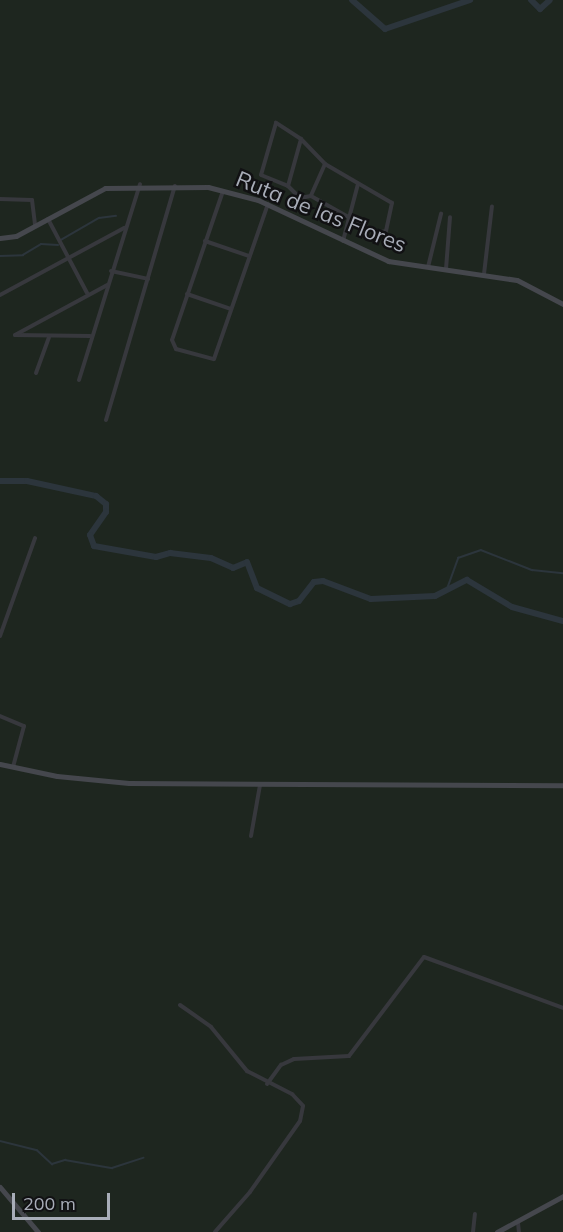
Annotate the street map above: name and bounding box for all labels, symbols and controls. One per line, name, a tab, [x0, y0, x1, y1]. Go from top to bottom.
street label: Ruta de las Flores	[232, 166, 410, 258]
scale bar	[15, 1181, 112, 1219]
text: 200 m	[23, 1192, 76, 1215]

